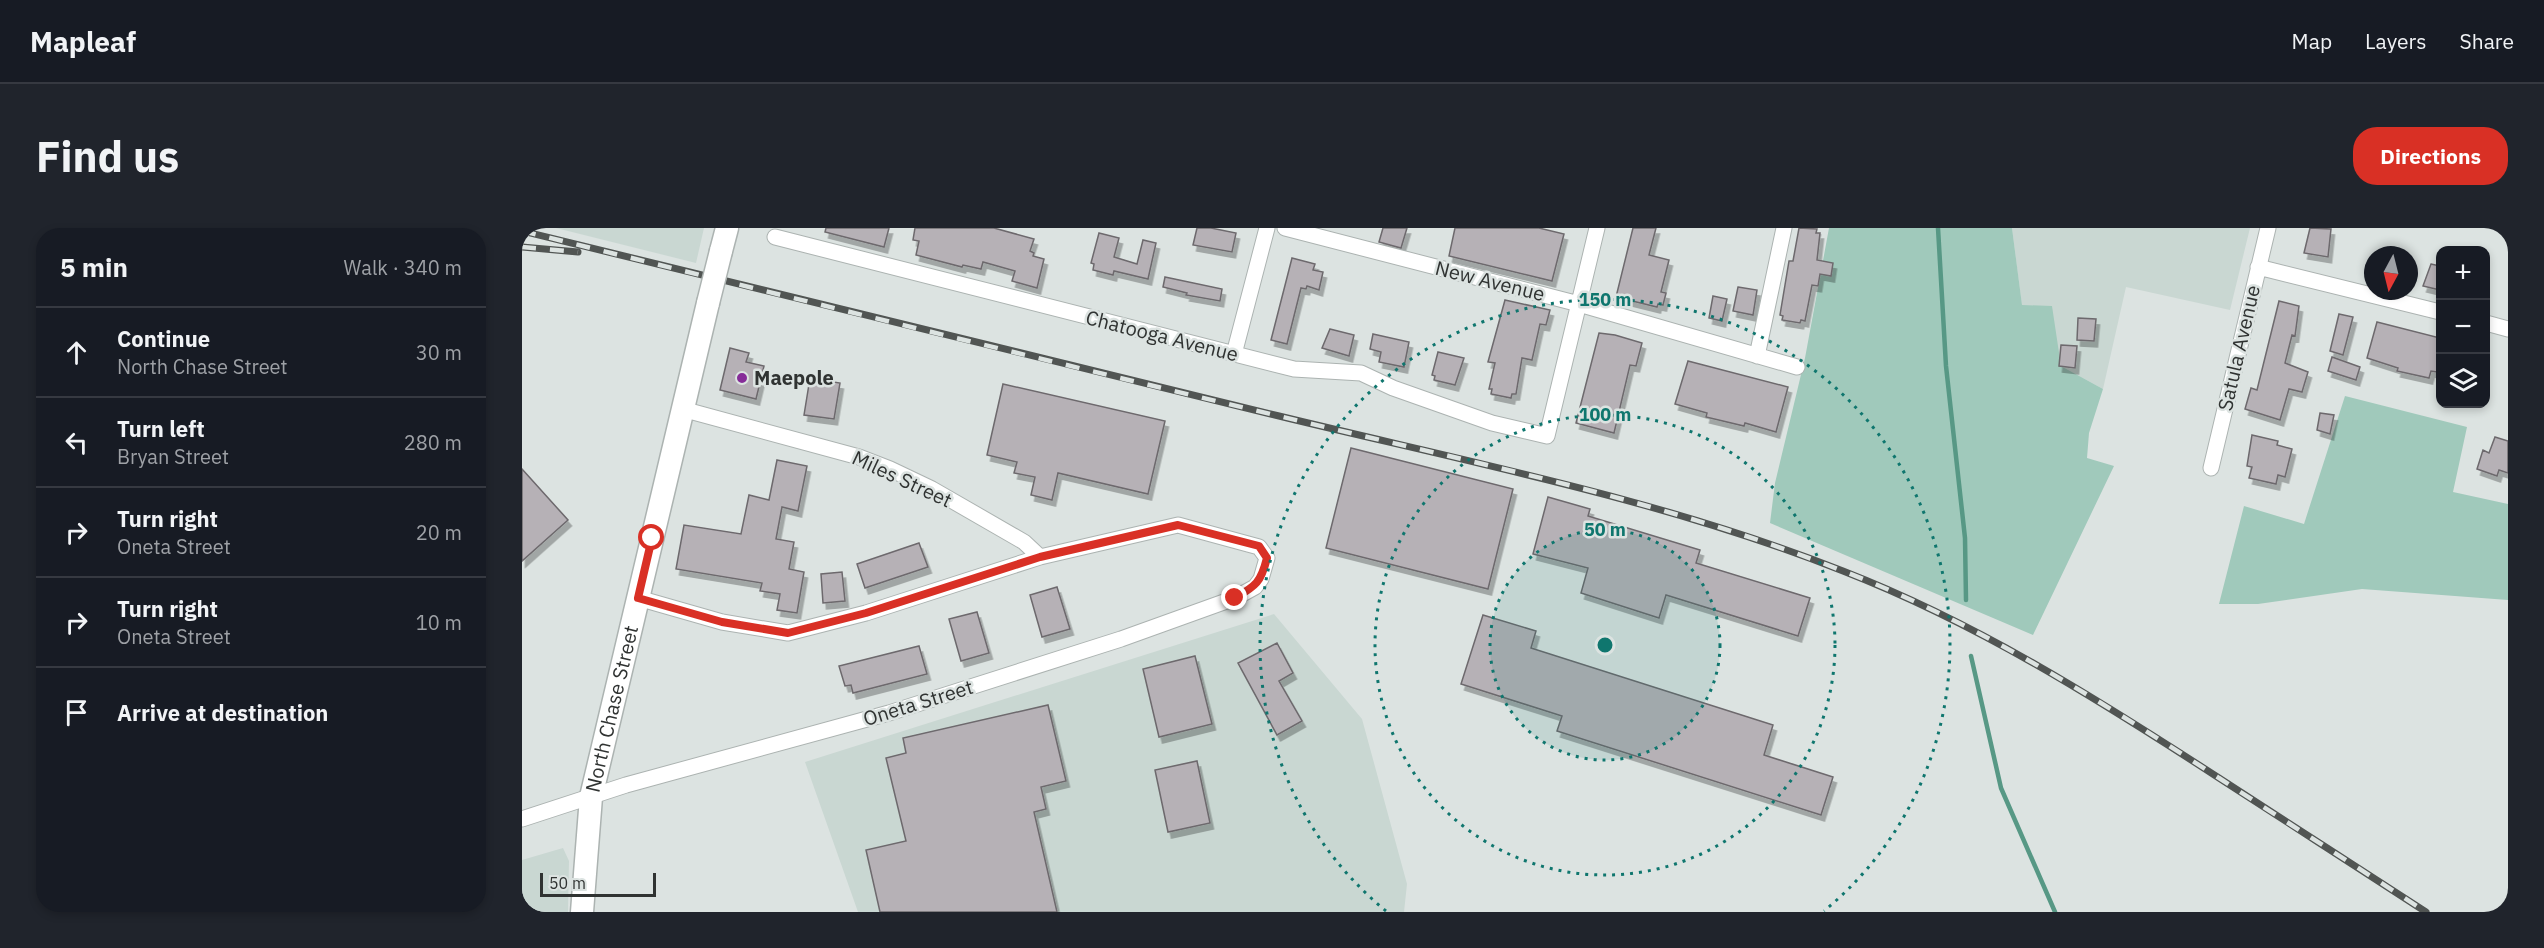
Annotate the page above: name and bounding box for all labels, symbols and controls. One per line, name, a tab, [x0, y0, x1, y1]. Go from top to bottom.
text: Mapleaf	[30, 23, 136, 60]
text: Map	[2292, 27, 2332, 55]
text: Layers	[2365, 27, 2427, 55]
text: Share	[2460, 27, 2514, 55]
button: Directions	[2353, 127, 2508, 185]
text: Find us	[36, 129, 179, 184]
north arrow	[2364, 246, 2418, 300]
map controls	[2436, 246, 2490, 408]
button: +	[2436, 246, 2490, 300]
text: 5 min	[60, 250, 128, 284]
text: Walk · 340 m	[344, 254, 462, 281]
street label: New Avenue	[1433, 254, 1548, 307]
street label: Satula Avenue	[2211, 282, 2266, 413]
text: 150 m	[1579, 288, 1631, 311]
button: −	[2436, 300, 2490, 354]
street label: Chatooga Avenue	[1083, 303, 1241, 368]
text: Continue	[117, 324, 210, 353]
icon: ahead	[60, 336, 93, 369]
text: 30 m	[416, 339, 462, 366]
text: North Chase Street	[117, 353, 288, 380]
button: layers	[2436, 354, 2490, 408]
place label: Maepole	[754, 364, 834, 391]
marker: Maepole	[735, 371, 749, 385]
text: 100 m	[1579, 403, 1631, 426]
text: Turn left	[117, 414, 205, 443]
icon: left	[60, 426, 93, 459]
text: 280 m	[404, 429, 462, 456]
text: Bryan Street	[117, 443, 229, 470]
street label: Miles Street	[848, 444, 956, 513]
text: Turn right	[117, 504, 218, 533]
icon: right	[60, 516, 93, 549]
text: 50 m	[1584, 518, 1626, 541]
text: 20 m	[416, 519, 462, 546]
route start	[638, 524, 664, 550]
text: Oneta Street	[117, 533, 231, 560]
route end	[1221, 584, 1247, 610]
text: Turn right	[117, 594, 218, 623]
icon: right	[60, 606, 93, 639]
text: 10 m	[416, 609, 462, 636]
street label: North Chase Street	[579, 622, 644, 795]
text: Oneta Street	[117, 623, 231, 650]
centre of rings	[1595, 635, 1615, 655]
street label: Oneta Street	[860, 673, 976, 732]
icon: arrive	[60, 696, 93, 729]
text: Arrive at destination	[117, 698, 328, 727]
scale bar	[540, 870, 656, 898]
text: 50 m	[549, 873, 586, 893]

